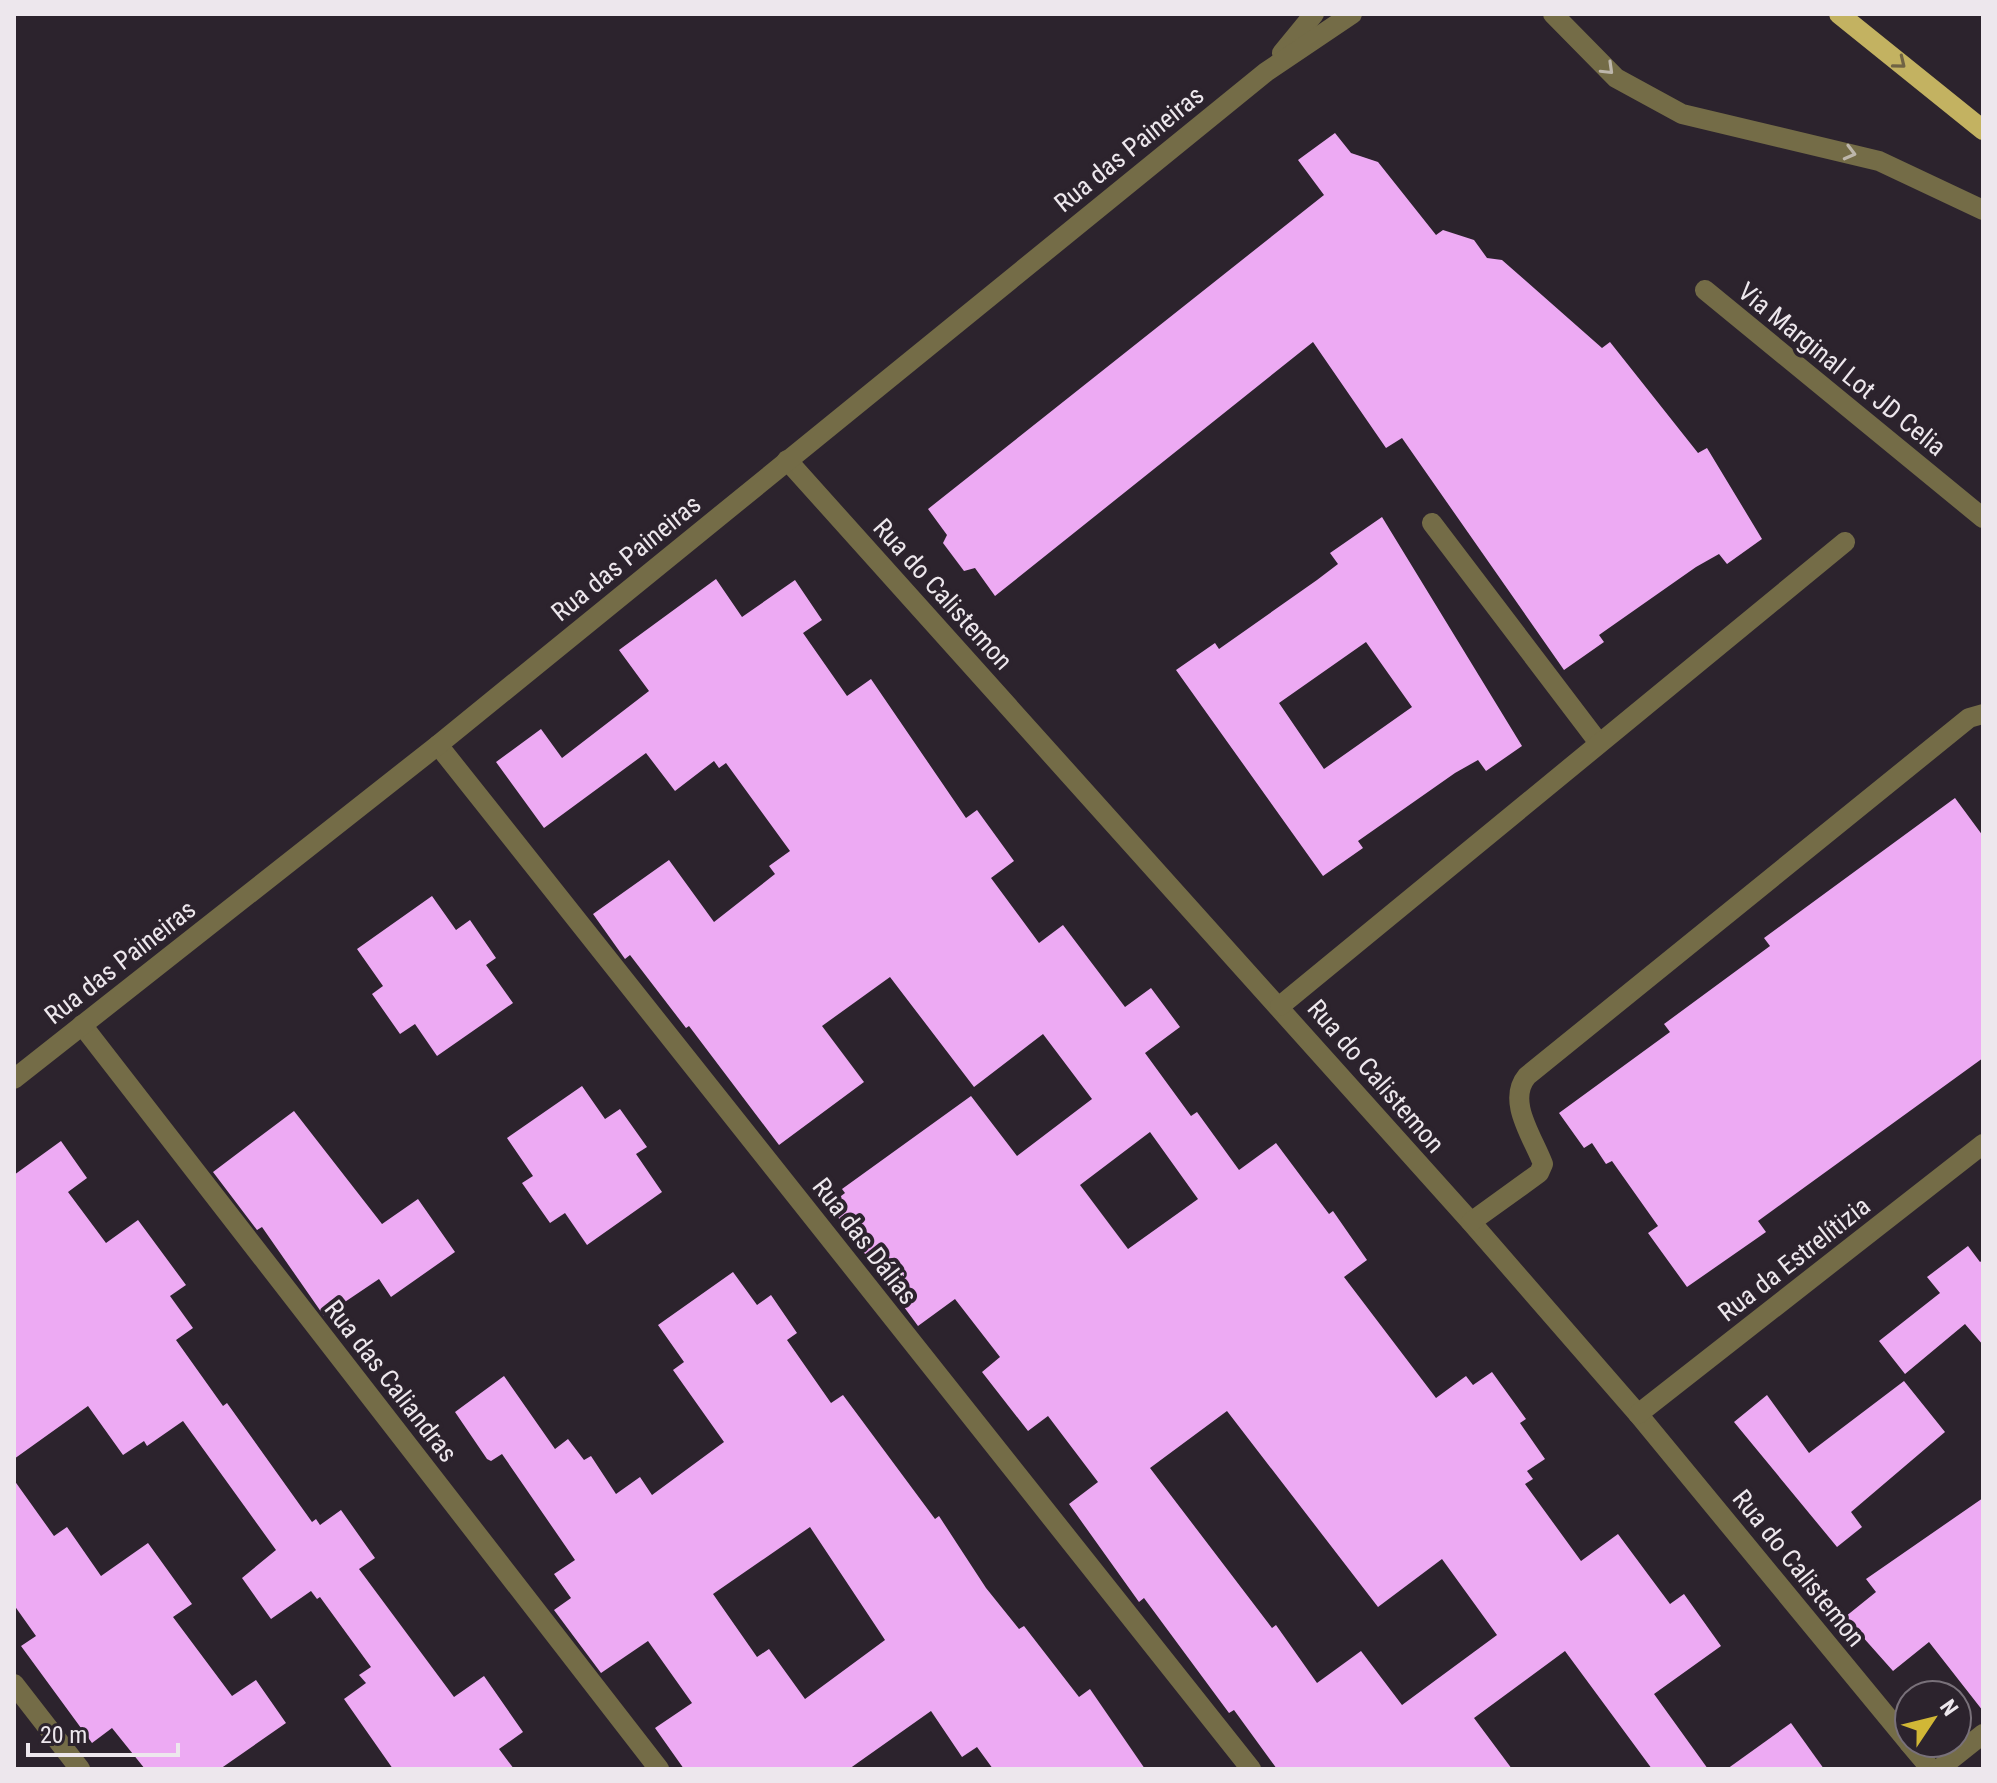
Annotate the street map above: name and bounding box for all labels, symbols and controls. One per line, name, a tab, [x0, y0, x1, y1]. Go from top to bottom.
one-way arrow	[1891, 53, 1905, 68]
one-way arrow	[1599, 60, 1613, 75]
street label: Rua das Paineiras	[1048, 80, 1210, 218]
one-way arrow	[1843, 144, 1857, 161]
street label: Via Marginal Lot JD Celia	[1732, 276, 1952, 462]
street label: Rua das Paineiras	[545, 489, 707, 627]
street label: Rua do Calistemon	[867, 512, 1019, 676]
street label: Rua das Paineiras	[39, 894, 201, 1030]
street label: Rua do Calistemon	[1301, 993, 1451, 1159]
street label: Rua das Dálias	[807, 1172, 923, 1310]
street label: Rua da Estrelítizia	[1712, 1191, 1876, 1327]
street label: Rua das Caliandras	[319, 1294, 463, 1468]
street label: Rua do Calistemon	[1727, 1484, 1871, 1652]
north arrow	[1893, 1679, 1973, 1759]
text: N	[1935, 1695, 1963, 1721]
scale bar	[28, 1707, 178, 1757]
text: 20 m	[40, 1721, 87, 1749]

